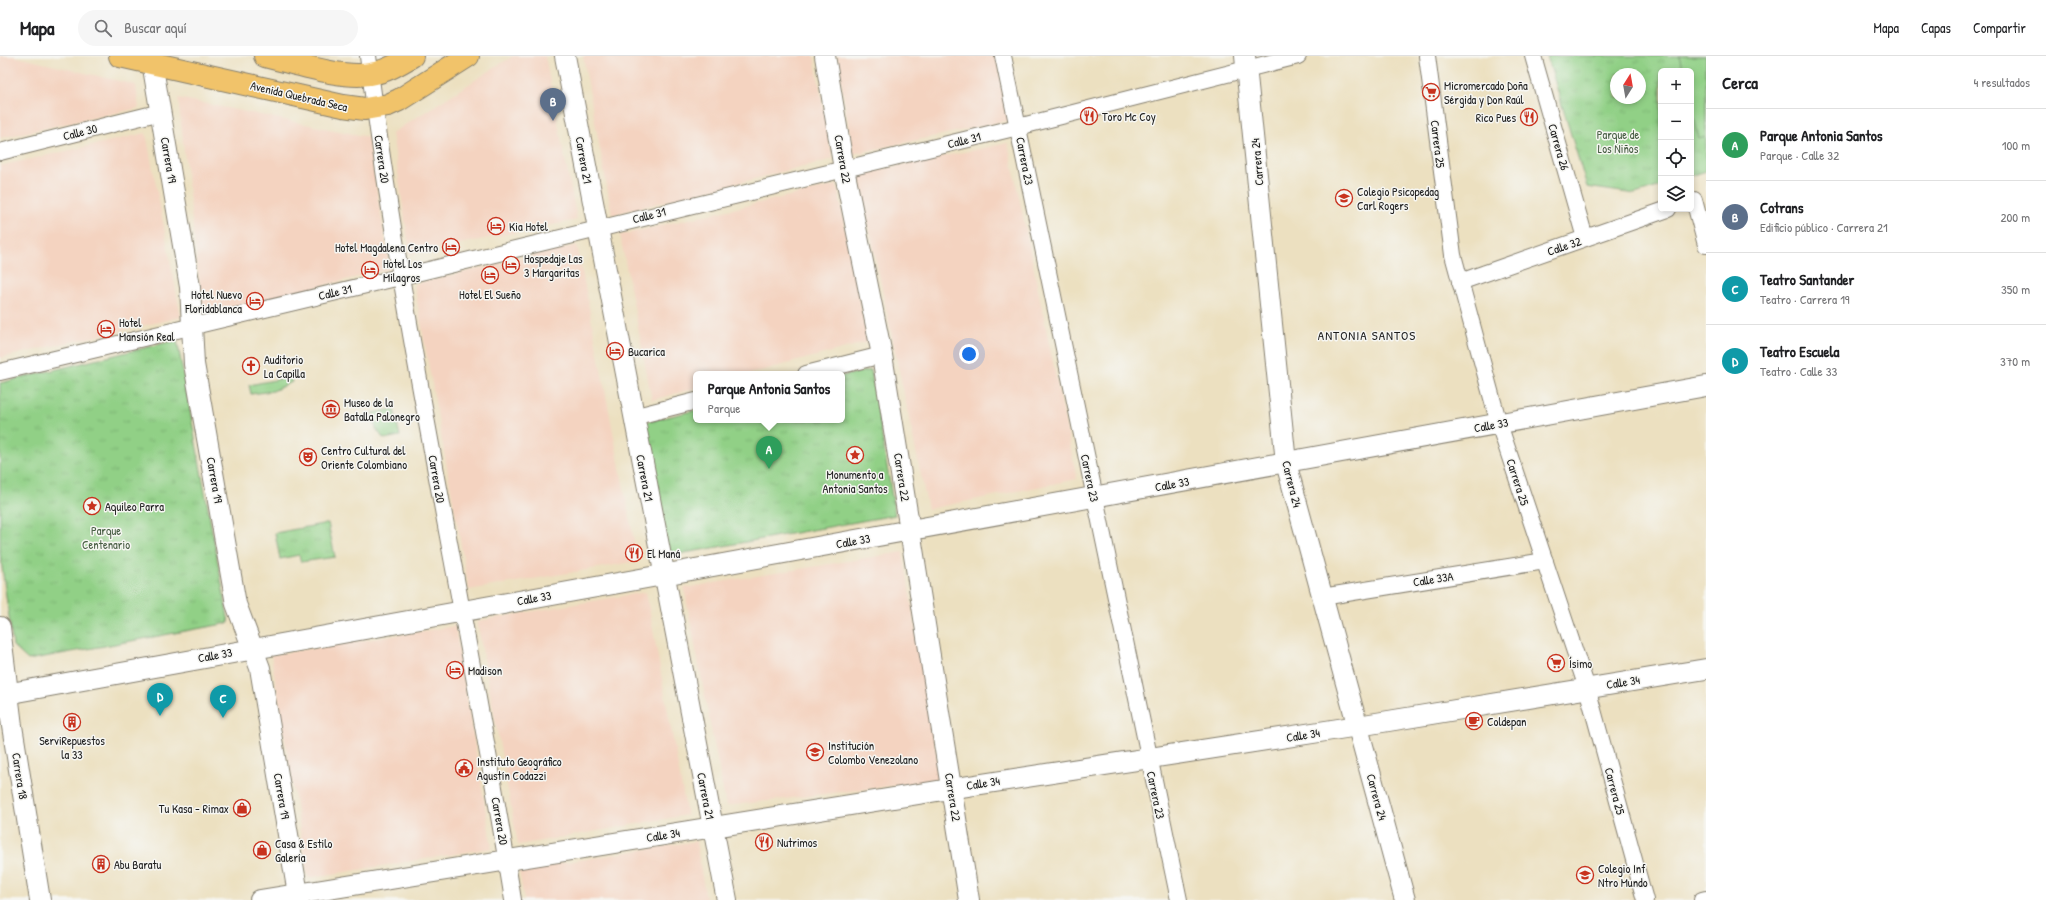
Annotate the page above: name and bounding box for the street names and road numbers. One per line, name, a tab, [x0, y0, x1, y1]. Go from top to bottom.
street label: Avenida Quebrada Seca	[249, 77, 350, 116]
street label: Carrera 25	[1427, 119, 1449, 169]
street label: Calle 30	[61, 120, 99, 144]
street label: Carrera 26	[1544, 122, 1574, 173]
street label: Calle 31	[946, 128, 982, 152]
street label: Carrera 20	[370, 134, 394, 184]
street label: Carrera 22	[830, 134, 856, 185]
street label: Carrera 21	[572, 135, 596, 185]
street label: Carrera 19	[157, 136, 181, 185]
street label: Carrera 23	[1012, 136, 1038, 186]
street label: Carrera 24	[1246, 137, 1268, 186]
street label: Calle 31	[631, 203, 667, 227]
street label: Calle 32	[1545, 232, 1584, 260]
street label: Calle 31	[317, 280, 353, 304]
street label: Calle 33	[1472, 414, 1510, 436]
street label: Carrera 22	[890, 452, 914, 503]
street label: Carrera 21	[632, 453, 658, 503]
street label: Carrera 23	[1077, 453, 1103, 503]
street label: Carrera 20	[424, 454, 450, 504]
street label: Carrera 19	[203, 456, 227, 505]
street label: Carrera 25	[1502, 457, 1534, 507]
street label: Carrera 24	[1278, 459, 1306, 510]
street label: Calle 33	[1153, 473, 1191, 495]
street label: Calle 33	[834, 530, 872, 552]
street label: Calle 33A	[1412, 567, 1455, 591]
street label: Calle 33	[515, 587, 553, 609]
street label: Calle 33	[196, 644, 234, 666]
street label: Calle 34	[1605, 671, 1642, 693]
street label: Calle 34	[1285, 724, 1322, 746]
street label: Carrera 18	[8, 751, 32, 801]
street label: Carrera 25	[1601, 766, 1629, 816]
street label: Carrera 23	[1143, 770, 1169, 820]
street label: Carrera 21	[693, 771, 719, 821]
street label: Carrera 19	[270, 772, 294, 821]
street label: Carrera 22	[941, 772, 965, 823]
street label: Calle 34	[965, 772, 1002, 794]
street label: Carrera 24	[1363, 772, 1391, 823]
street label: Carrera 20	[487, 796, 513, 846]
street label: Calle 34	[645, 824, 682, 846]

